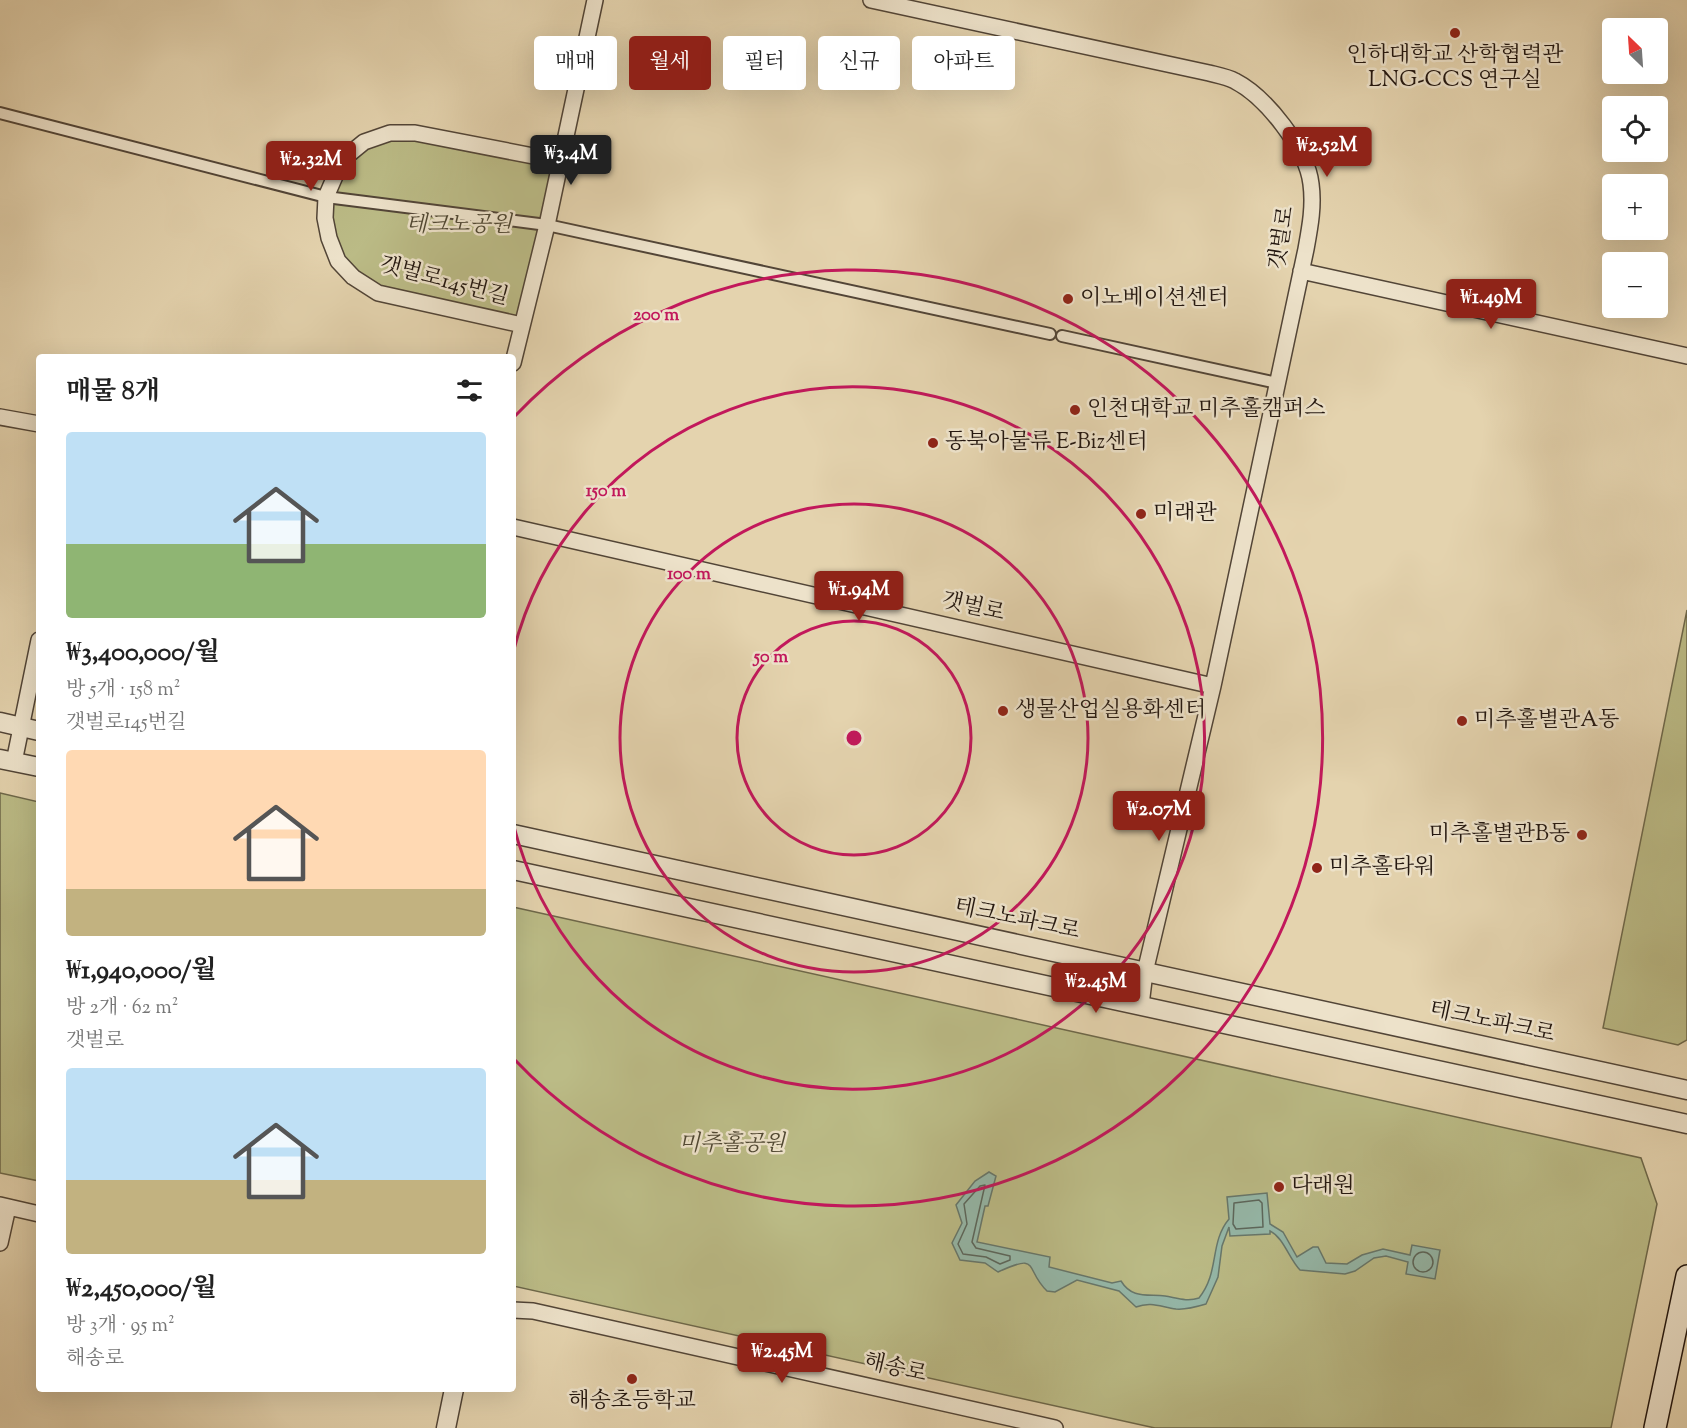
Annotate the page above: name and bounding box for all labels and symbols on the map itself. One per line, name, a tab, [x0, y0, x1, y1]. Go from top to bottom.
north arrow	[1602, 18, 1668, 84]
marker: 인하대학교 산학협력관 LNG-CCS 연구실	[1448, 26, 1462, 40]
place label: 인하대학교 산학협력관 LNG-CCS 연구실	[1346, 40, 1564, 97]
pin: ₩2.52M	[1278, 127, 1376, 178]
pin: ₩3.4M	[529, 135, 613, 186]
pin: ₩2.32M	[262, 141, 360, 192]
street label: 갯벌로	[1262, 204, 1304, 272]
park label: 테크노공원	[406, 210, 514, 242]
street label: 갯벌로145번길	[376, 249, 512, 315]
pin: ₩1.49M	[1442, 279, 1540, 330]
place label: 이노베이션센터	[1080, 283, 1229, 315]
marker: 이노베이션센터	[1061, 292, 1075, 306]
text: 200 m	[633, 303, 679, 329]
place label: 인천대학교 미추홀캠퍼스	[1087, 394, 1325, 426]
marker: 인천대학교 미추홀캠퍼스	[1068, 403, 1082, 417]
place label: 동북아물류 E-Biz센터	[945, 427, 1148, 459]
marker: 동북아물류 E-Biz센터	[926, 436, 940, 450]
text: 150 m	[586, 479, 626, 505]
place label: 미래관	[1153, 498, 1218, 530]
marker: 미래관	[1134, 507, 1148, 521]
text: 100 m	[667, 562, 711, 588]
pin: ₩1.94M	[810, 571, 908, 622]
street label: 갯벌로	[938, 585, 1008, 631]
text: 50 m	[752, 645, 788, 671]
place label: 생물산업실용화센터	[1015, 695, 1206, 727]
marker: 생물산업실용화센터	[996, 704, 1010, 718]
place label: 미추홀별관A동	[1474, 705, 1619, 737]
marker: 미추홀별관A동	[1455, 714, 1469, 728]
centre of rings	[844, 728, 864, 748]
pin: ₩2.07M	[1110, 791, 1208, 842]
place label: 미추홀별관B동	[1429, 819, 1570, 851]
marker: 미추홀별관B동	[1575, 828, 1589, 842]
place label: 미추홀타워	[1329, 852, 1435, 884]
marker: 미추홀타워	[1310, 861, 1324, 875]
street label: 테크노파크로	[951, 891, 1083, 949]
pin: ₩2.45M	[1047, 963, 1145, 1014]
street label: 테크노파크로	[1426, 994, 1558, 1052]
park label: 미추홀공원	[679, 1129, 787, 1161]
place label: 다래원	[1291, 1171, 1355, 1203]
marker: 다래원	[1272, 1180, 1286, 1194]
pin: ₩2.45M	[733, 1333, 831, 1384]
street label: 해송로	[860, 1346, 930, 1392]
marker: 해송초등학교	[625, 1372, 639, 1386]
place label: 해송초등학교	[568, 1386, 696, 1418]

